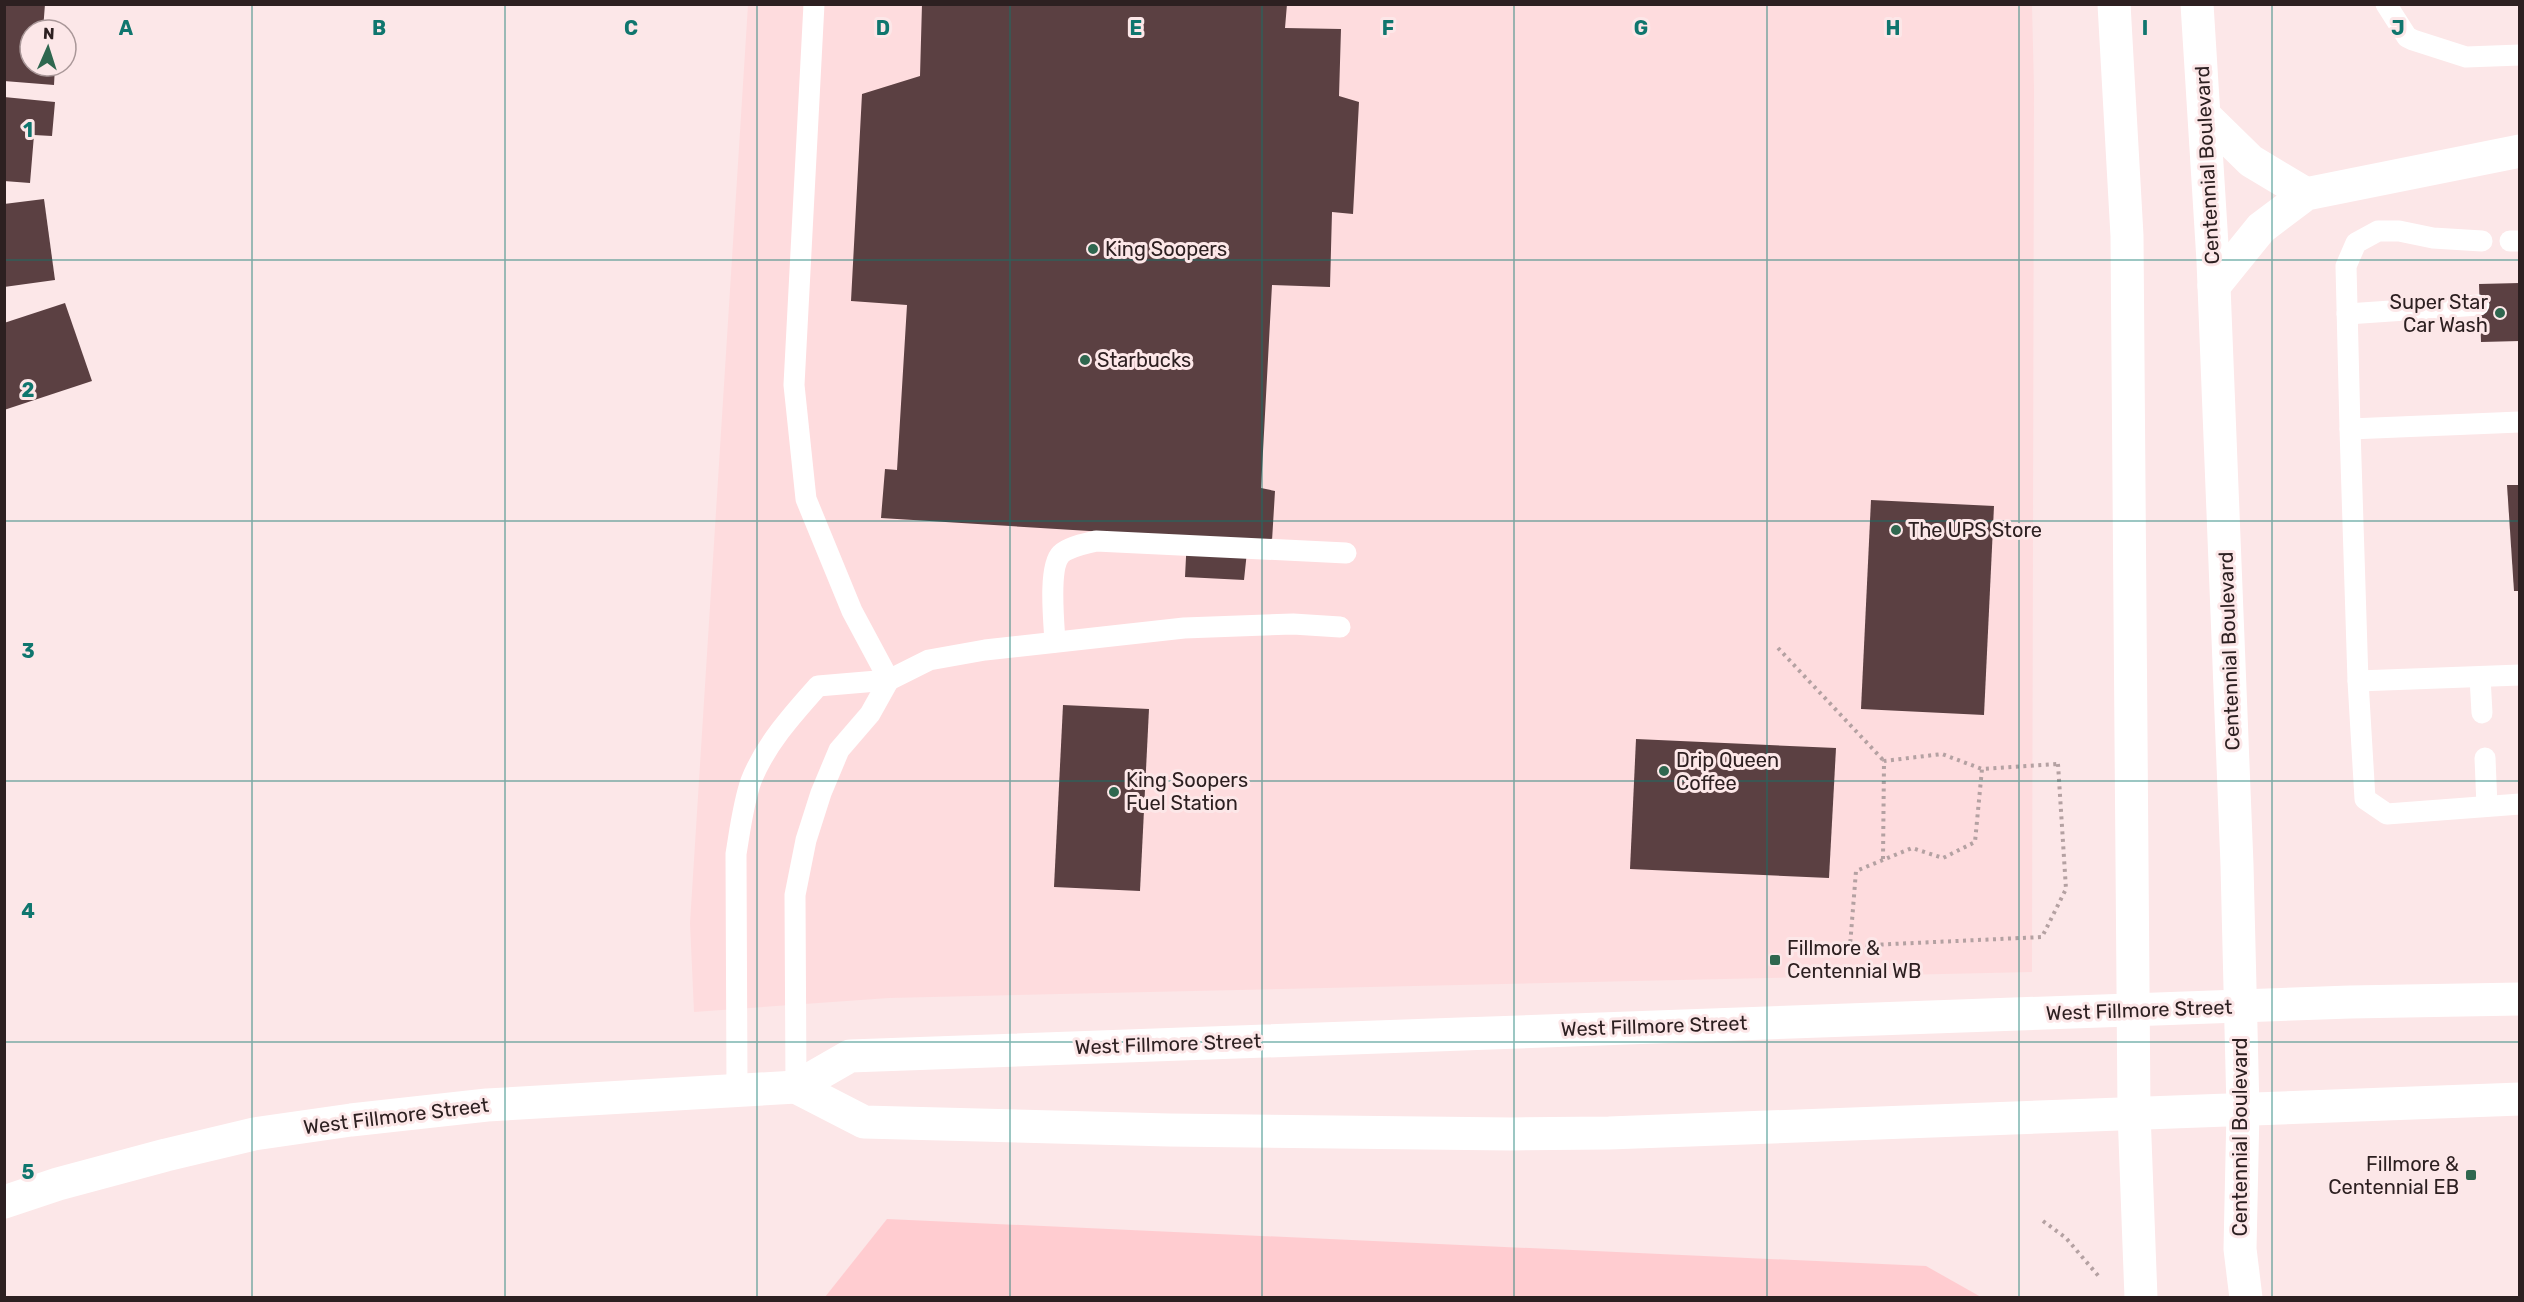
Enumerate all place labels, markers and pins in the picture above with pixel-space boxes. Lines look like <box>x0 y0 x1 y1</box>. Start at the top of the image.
place label: King Soopers <box>1105 237 1227 261</box>
marker: King Soopers <box>1086 242 1100 256</box>
place label: Super Star Car Wash <box>2389 290 2488 337</box>
marker: Super Star Car Wash <box>2493 306 2507 320</box>
place label: Starbucks <box>1097 348 1191 372</box>
marker: Starbucks <box>1078 353 1092 367</box>
place label: The UPS Store <box>1908 518 2042 542</box>
marker: The UPS Store <box>1889 523 1903 537</box>
place label: Drip Queen Coffee <box>1676 748 1779 795</box>
marker: Drip Queen Coffee <box>1657 764 1671 778</box>
place label: King Soopers Fuel Station <box>1126 768 1248 815</box>
marker: King Soopers Fuel Station <box>1107 785 1121 799</box>
place label: Fillmore & Centennial WB <box>1787 936 1921 983</box>
marker: Fillmore & Centennial WB <box>1768 953 1782 967</box>
place label: Fillmore & Centennial EB <box>2328 1152 2459 1199</box>
marker: Fillmore & Centennial EB <box>2464 1168 2478 1182</box>

